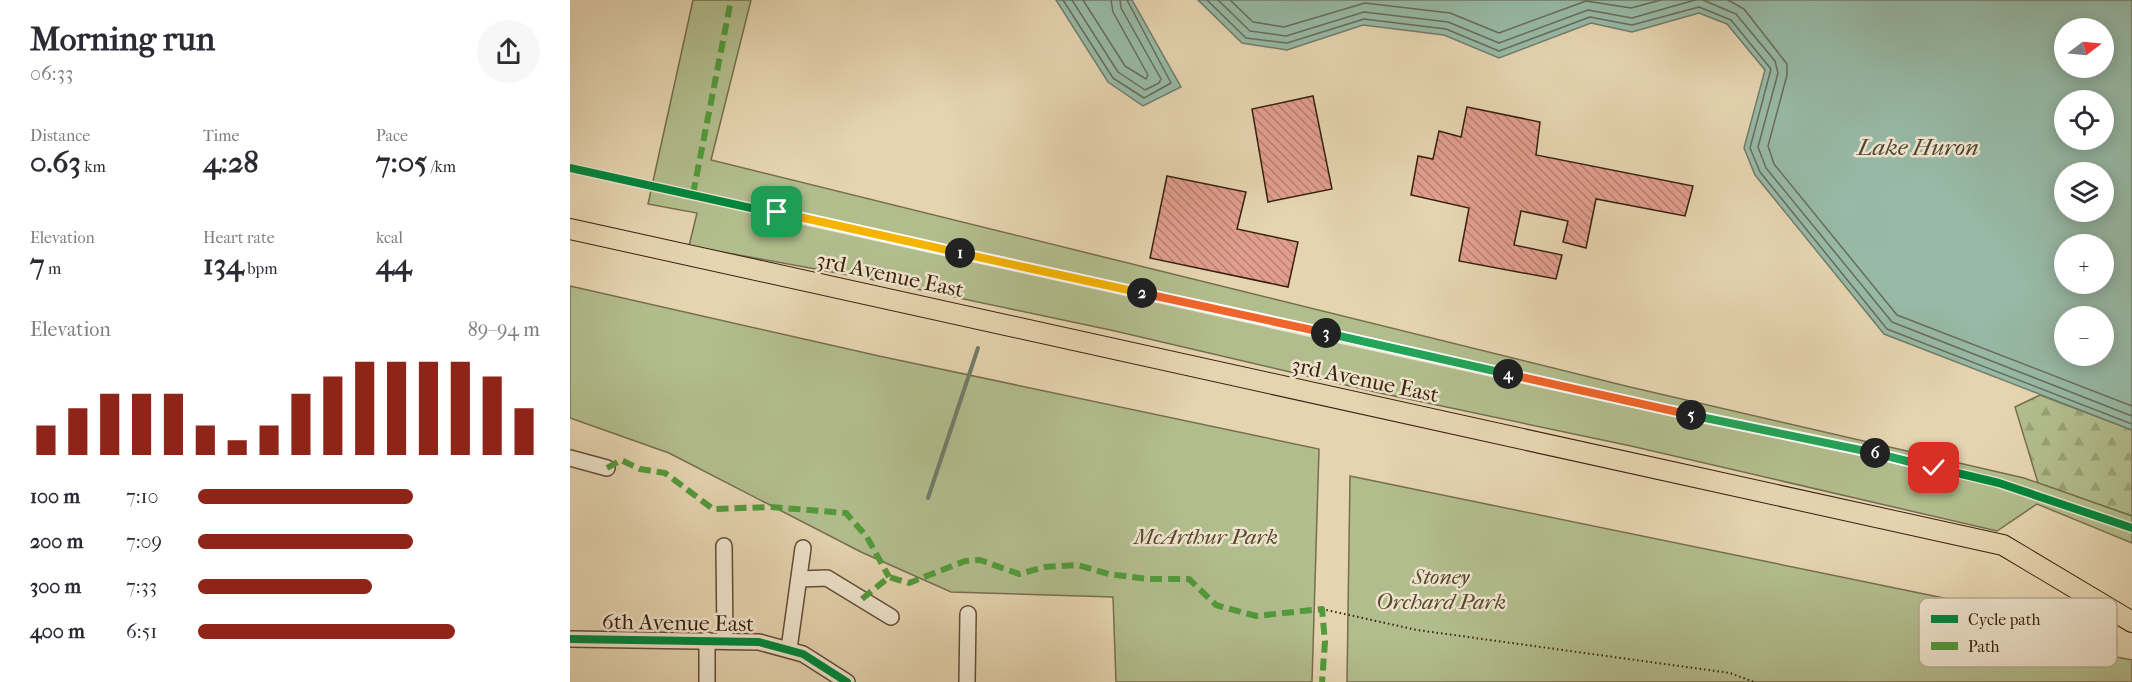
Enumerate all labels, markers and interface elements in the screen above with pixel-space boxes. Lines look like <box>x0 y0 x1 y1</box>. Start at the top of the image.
north arrow <box>2054 18 2114 78</box>
map controls <box>2054 18 2114 366</box>
text: Morning run <box>30 20 215 59</box>
button: share <box>477 20 540 83</box>
text: 06:33 <box>30 62 73 85</box>
button: locate <box>2054 90 2114 150</box>
text: Distance <box>30 126 90 145</box>
text: Time <box>203 126 239 145</box>
text: Pace <box>376 126 408 145</box>
water label: Lake Huron <box>1855 133 1979 161</box>
text: 0.63 <box>30 145 81 180</box>
text: 4:28 <box>203 145 258 180</box>
text: 7:05 <box>376 145 427 180</box>
text: km <box>81 157 106 176</box>
text: /km <box>427 157 456 176</box>
button: layers <box>2054 162 2114 222</box>
pin <box>751 186 802 237</box>
icon: arrive <box>760 195 793 228</box>
text: Elevation <box>30 228 95 247</box>
text: Heart rate <box>203 228 275 247</box>
text: kcal <box>376 228 403 247</box>
button: + <box>2054 234 2114 294</box>
pin: 1 <box>945 238 975 268</box>
text: 1 <box>957 243 963 262</box>
text: 7 <box>30 247 44 282</box>
text: 134 <box>203 247 244 282</box>
text: 44 <box>376 247 412 282</box>
street label: 3rd Avenue East <box>814 247 966 303</box>
text: m <box>44 259 61 278</box>
text: bpm <box>244 259 277 278</box>
pin: 2 <box>1127 278 1157 308</box>
text: 2 <box>1138 283 1146 302</box>
button: − <box>2054 306 2114 366</box>
text: Elevation <box>30 318 111 341</box>
text: 89–94 m <box>468 318 540 341</box>
pin: 3 <box>1311 318 1341 348</box>
text: 3 <box>1323 323 1329 342</box>
street label: 3rd Avenue East <box>1289 352 1441 408</box>
pin: 4 <box>1493 359 1523 389</box>
text: 4 <box>1503 364 1513 383</box>
pin: 5 <box>1676 400 1706 430</box>
text: 5 <box>1688 405 1694 424</box>
pin: 6 <box>1860 438 1890 468</box>
pin <box>1908 442 1959 493</box>
text: 6 <box>1871 443 1879 462</box>
icon: check <box>1917 451 1950 484</box>
text: 100 m <box>30 485 80 508</box>
text: 7:10 <box>126 485 159 508</box>
park label: McArthur Park <box>1132 524 1278 550</box>
text: 200 m <box>30 530 83 553</box>
text: 7:09 <box>126 530 162 553</box>
park label: Stoney Orchard Park <box>1376 564 1506 615</box>
text: 300 m <box>30 575 81 598</box>
text: 7:33 <box>126 575 157 598</box>
legend <box>1919 598 2117 667</box>
street label: 6th Avenue East <box>602 609 754 637</box>
text: Cycle path <box>1968 610 2040 629</box>
text: 400 m <box>30 620 85 643</box>
text: 6:51 <box>126 620 157 643</box>
text: Path <box>1968 637 2000 656</box>

